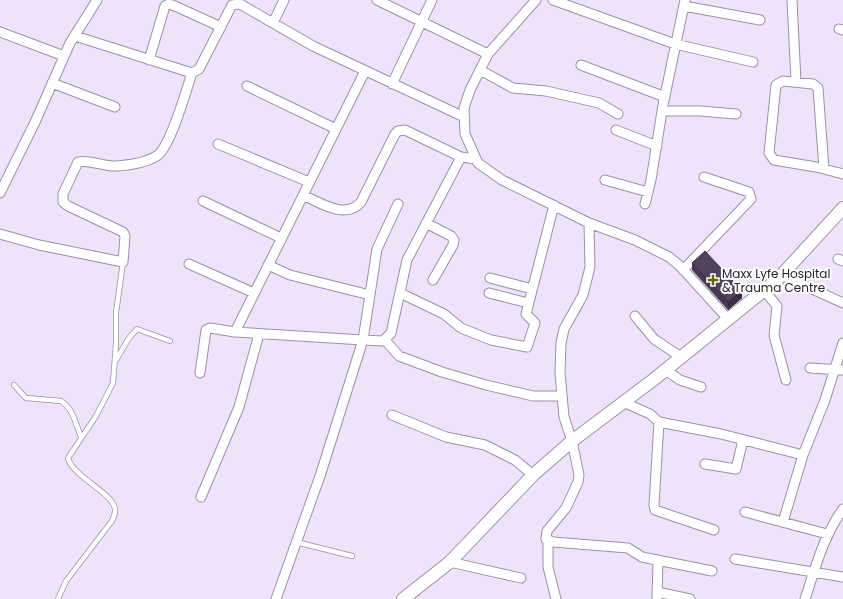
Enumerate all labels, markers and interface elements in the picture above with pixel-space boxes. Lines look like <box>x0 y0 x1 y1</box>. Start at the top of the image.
place label: Maxx Lyfe Hospital & Trauma Centre <box>722 265 830 296</box>
marker: Maxx Lyfe Hospital & Trauma Centre <box>707 274 719 286</box>

